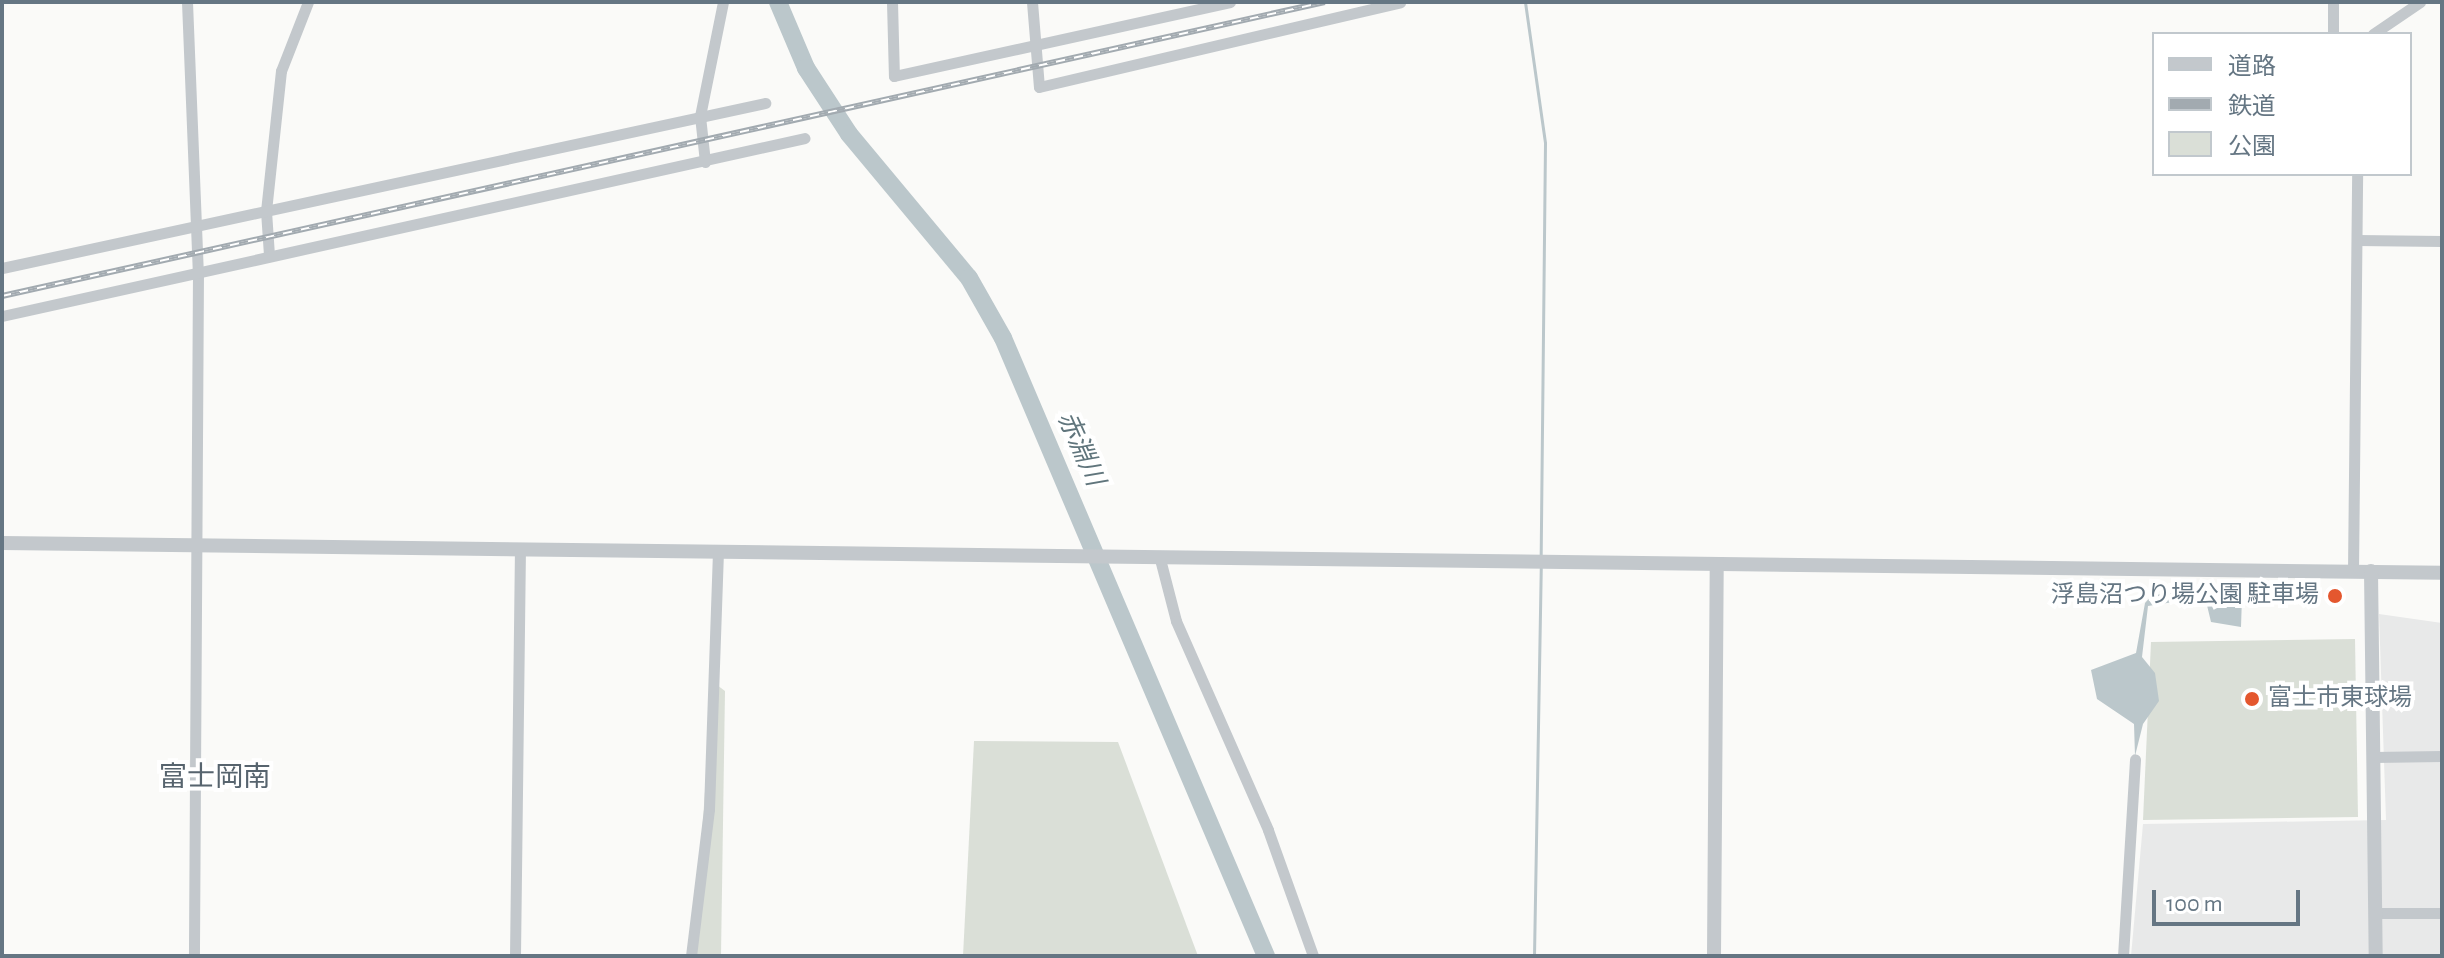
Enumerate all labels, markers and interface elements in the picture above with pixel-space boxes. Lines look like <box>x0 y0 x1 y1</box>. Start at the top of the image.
legend <box>2152 32 2412 176</box>
text: 道路 <box>2228 55 2276 79</box>
text: 鉄道 <box>2228 95 2276 119</box>
text: 公園 <box>2228 135 2276 159</box>
water label: 赤淵川 <box>1050 407 1110 491</box>
place label: 浮島沼つり場公園 駐車場 <box>2051 582 2319 610</box>
marker: 浮島沼つり場公園 駐車場 <box>2326 587 2344 605</box>
place label: 富士市東球場 <box>2268 685 2412 713</box>
marker: 富士市東球場 <box>2243 690 2261 708</box>
district label: 富士岡南 <box>159 761 271 795</box>
scale bar <box>2156 874 2304 924</box>
text: 100 m <box>2166 892 2223 916</box>

